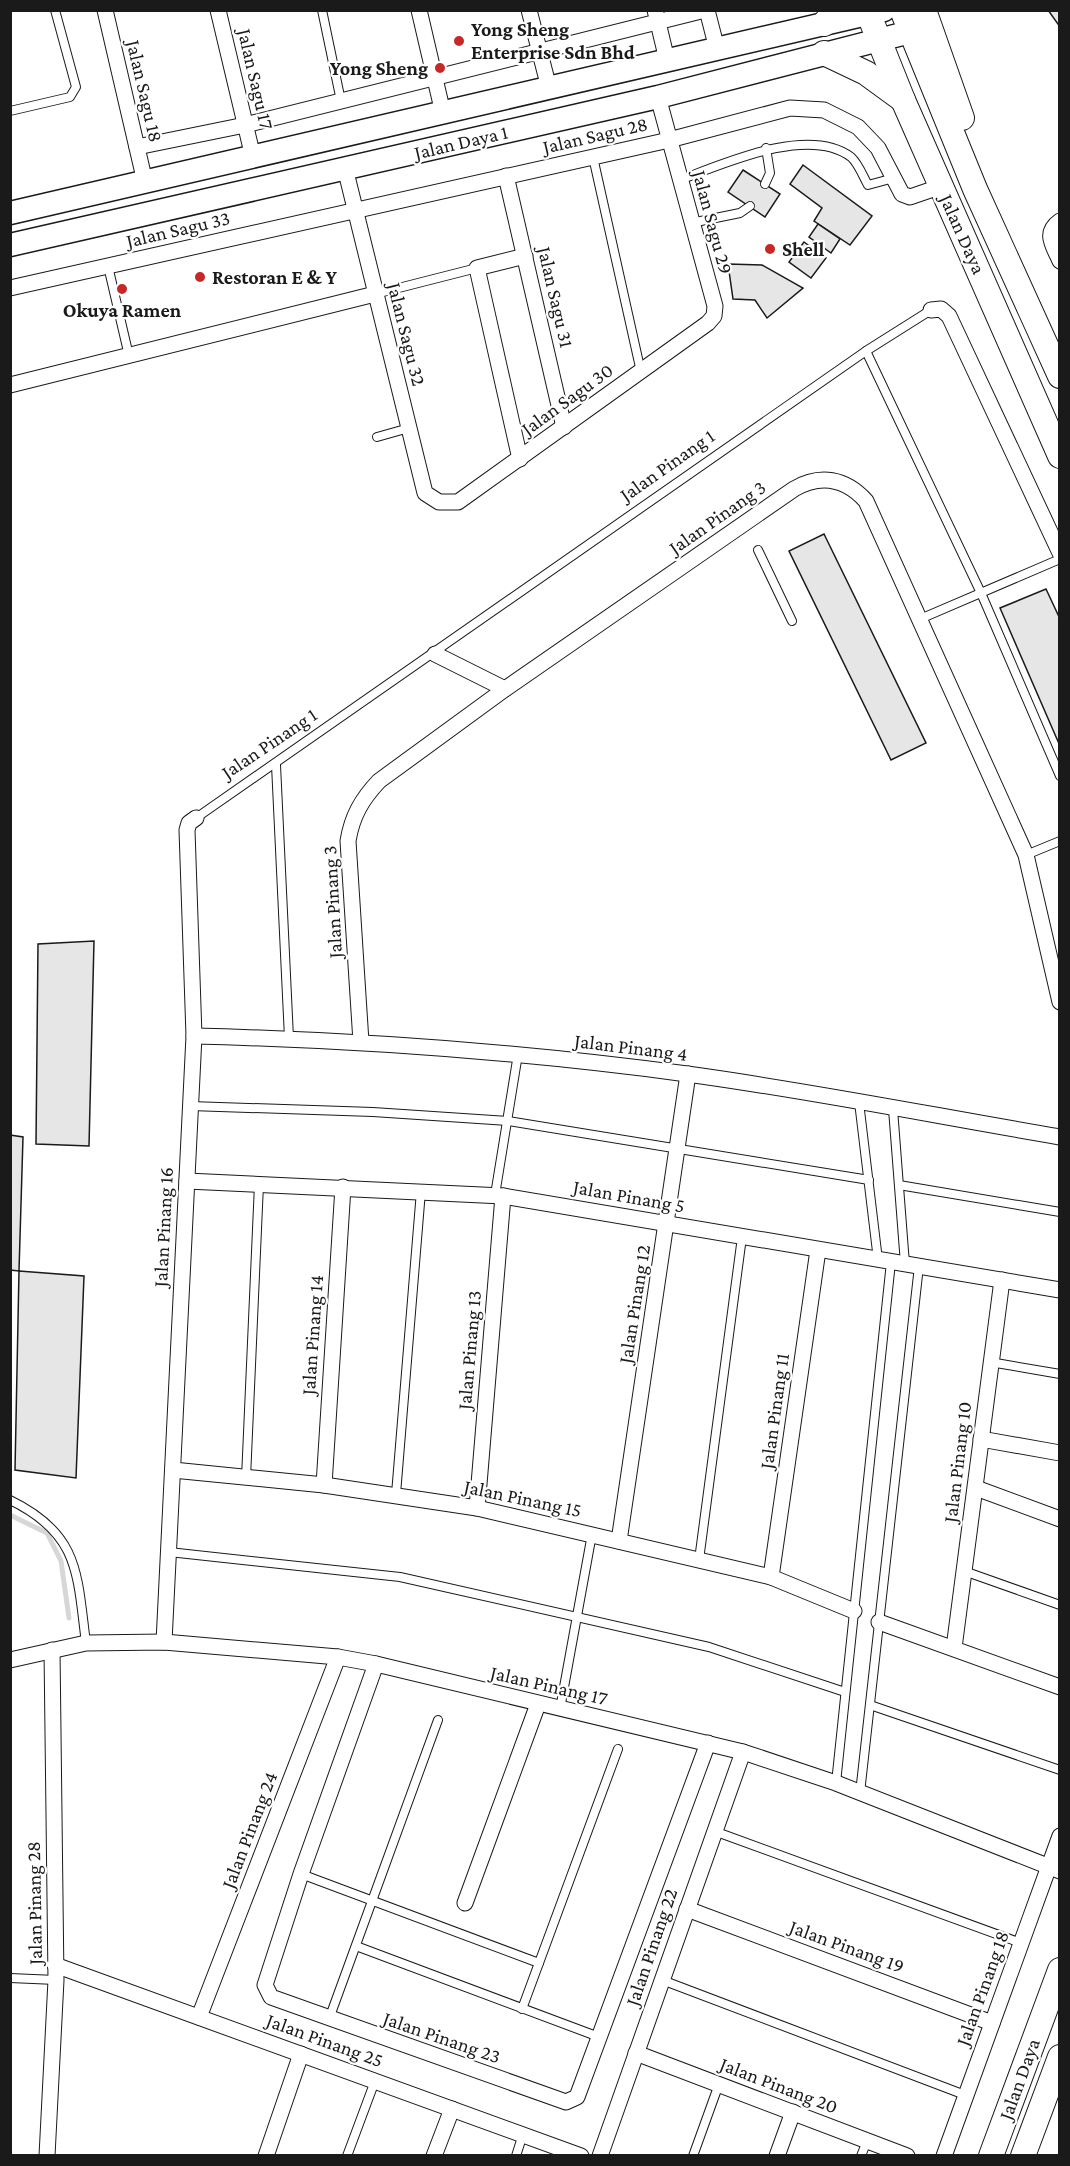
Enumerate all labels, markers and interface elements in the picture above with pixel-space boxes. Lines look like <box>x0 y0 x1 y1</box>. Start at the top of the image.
place label: Yong Sheng Enterprise Sdn Bhd <box>471 18 635 63</box>
street label: Jalan Sagu 17 <box>232 25 278 132</box>
marker: Yong Sheng Enterprise Sdn Bhd <box>452 34 466 48</box>
street label: Jalan Sagu 18 <box>121 36 167 144</box>
place label: Yong Sheng <box>330 57 428 79</box>
marker: Yong Sheng <box>433 61 447 75</box>
street label: Jalan Sagu 28 <box>538 112 650 159</box>
street label: Jalan Daya 1 <box>410 121 510 165</box>
street label: Jalan Sagu 29 <box>687 166 737 277</box>
street label: Jalan Daya <box>934 189 990 278</box>
street label: Jalan Sagu 33 <box>122 206 232 253</box>
place label: Shell <box>782 238 825 260</box>
street label: Jalan Sagu 31 <box>532 242 578 350</box>
marker: Shell <box>763 242 777 256</box>
place label: Restoran E & Y <box>212 266 338 288</box>
marker: Restoran E & Y <box>193 270 207 284</box>
street label: Jalan Sagu 32 <box>382 278 430 388</box>
marker: Okuya Ramen <box>115 282 129 296</box>
place label: Okuya Ramen <box>63 299 182 321</box>
street label: Jalan Sagu 30 <box>515 358 618 442</box>
street label: Jalan Pinang 1 <box>614 424 719 508</box>
street label: Jalan Pinang 3 <box>663 476 770 560</box>
street label: Jalan Pinang 1 <box>215 703 321 785</box>
street label: Jalan Pinang 3 <box>318 845 347 961</box>
street label: Jalan Pinang 4 <box>571 1029 689 1066</box>
street label: Jalan Pinang 16 <box>149 1166 178 1290</box>
street label: Jalan Pinang 5 <box>569 1175 687 1218</box>
street label: Jalan Pinang 12 <box>613 1243 655 1367</box>
street label: Jalan Pinang 14 <box>297 1274 328 1398</box>
street label: Jalan Pinang 13 <box>453 1289 486 1413</box>
street label: Jalan Pinang 11 <box>755 1352 794 1473</box>
street label: Jalan Pinang 10 <box>938 1400 976 1526</box>
street label: Jalan Pinang 15 <box>460 1474 584 1522</box>
street label: Jalan Pinang 17 <box>486 1660 610 1710</box>
street label: Jalan Pinang 24 <box>216 1768 282 1894</box>
street label: Jalan Pinang 28 <box>22 1841 47 1967</box>
street label: Jalan Pinang 22 <box>620 1885 682 2011</box>
street label: Jalan Pinang 19 <box>784 1914 907 1978</box>
street label: Jalan Pinang 18 <box>950 1927 1014 2051</box>
street label: Jalan Pinang 23 <box>378 2006 504 2068</box>
street label: Jalan Pinang 25 <box>261 2008 386 2072</box>
street label: Jalan Daya <box>993 2035 1045 2125</box>
street label: Jalan Pinang 20 <box>715 2052 841 2119</box>

